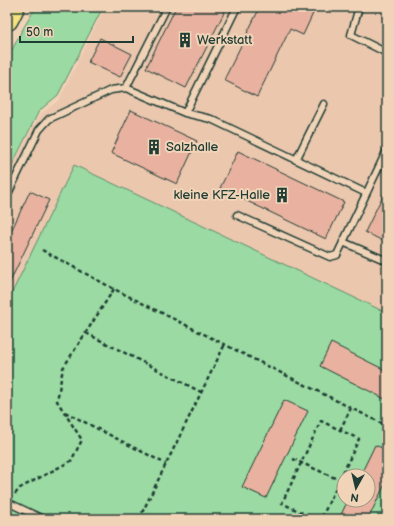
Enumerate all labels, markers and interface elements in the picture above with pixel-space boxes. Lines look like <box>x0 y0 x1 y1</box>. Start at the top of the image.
scale bar <box>20 18 133 44</box>
text: 50 m <box>26 25 53 40</box>
building icon: Werkstatt <box>176 31 194 49</box>
place label: Werkstatt <box>197 32 252 48</box>
building icon: Salzhalle <box>145 138 163 156</box>
place label: Salzhalle <box>166 139 219 155</box>
building icon: kleine KFZ-Halle <box>273 186 291 204</box>
place label: kleine KFZ-Halle <box>173 187 270 203</box>
north arrow <box>336 468 376 508</box>
text: N <box>350 490 360 504</box>

